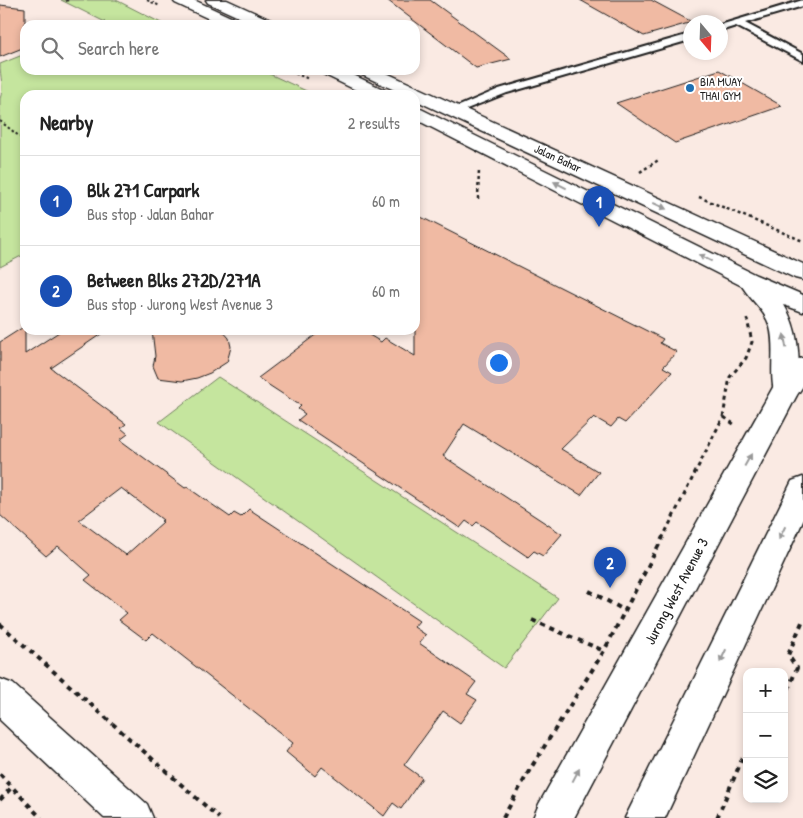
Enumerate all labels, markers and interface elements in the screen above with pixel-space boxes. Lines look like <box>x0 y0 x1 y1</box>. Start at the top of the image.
north arrow <box>683 15 728 60</box>
search box <box>20 20 420 75</box>
icon: search <box>38 34 66 62</box>
text: Search here <box>78 35 159 61</box>
place label: BIA MUAY THAI GYM <box>700 73 743 104</box>
marker: BIA MUAY THAI GYM <box>684 82 696 94</box>
text: Nearby <box>40 108 93 137</box>
text: 2 results <box>348 112 400 134</box>
street label: Jalan Bahar <box>532 140 585 177</box>
text: Blk 271 Carpark <box>87 177 199 203</box>
one-way arrow <box>553 181 567 189</box>
pin: 1 <box>583 186 615 227</box>
text: 1 <box>53 190 59 212</box>
text: 60 m <box>372 190 400 212</box>
one-way arrow <box>653 202 667 210</box>
text: Bus stop · Jalan Bahar <box>87 203 214 225</box>
one-way arrow <box>698 254 712 262</box>
text: Between Blks 272D/271A <box>87 267 261 293</box>
text: 2 <box>52 280 60 302</box>
text: 60 m <box>372 280 400 302</box>
text: Bus stop · Jurong West Avenue 3 <box>87 293 273 315</box>
one-way arrow <box>780 332 788 348</box>
your location <box>486 350 512 376</box>
one-way arrow <box>744 452 752 467</box>
one-way arrow <box>778 526 786 540</box>
street label: Jurong West Avenue 3 <box>639 534 713 648</box>
pin: 2 <box>594 547 626 588</box>
one-way arrow <box>719 649 727 663</box>
map controls <box>743 668 788 803</box>
button: + <box>743 668 788 713</box>
button: − <box>743 713 788 758</box>
button: layers <box>743 758 788 803</box>
one-way arrow <box>572 768 581 782</box>

